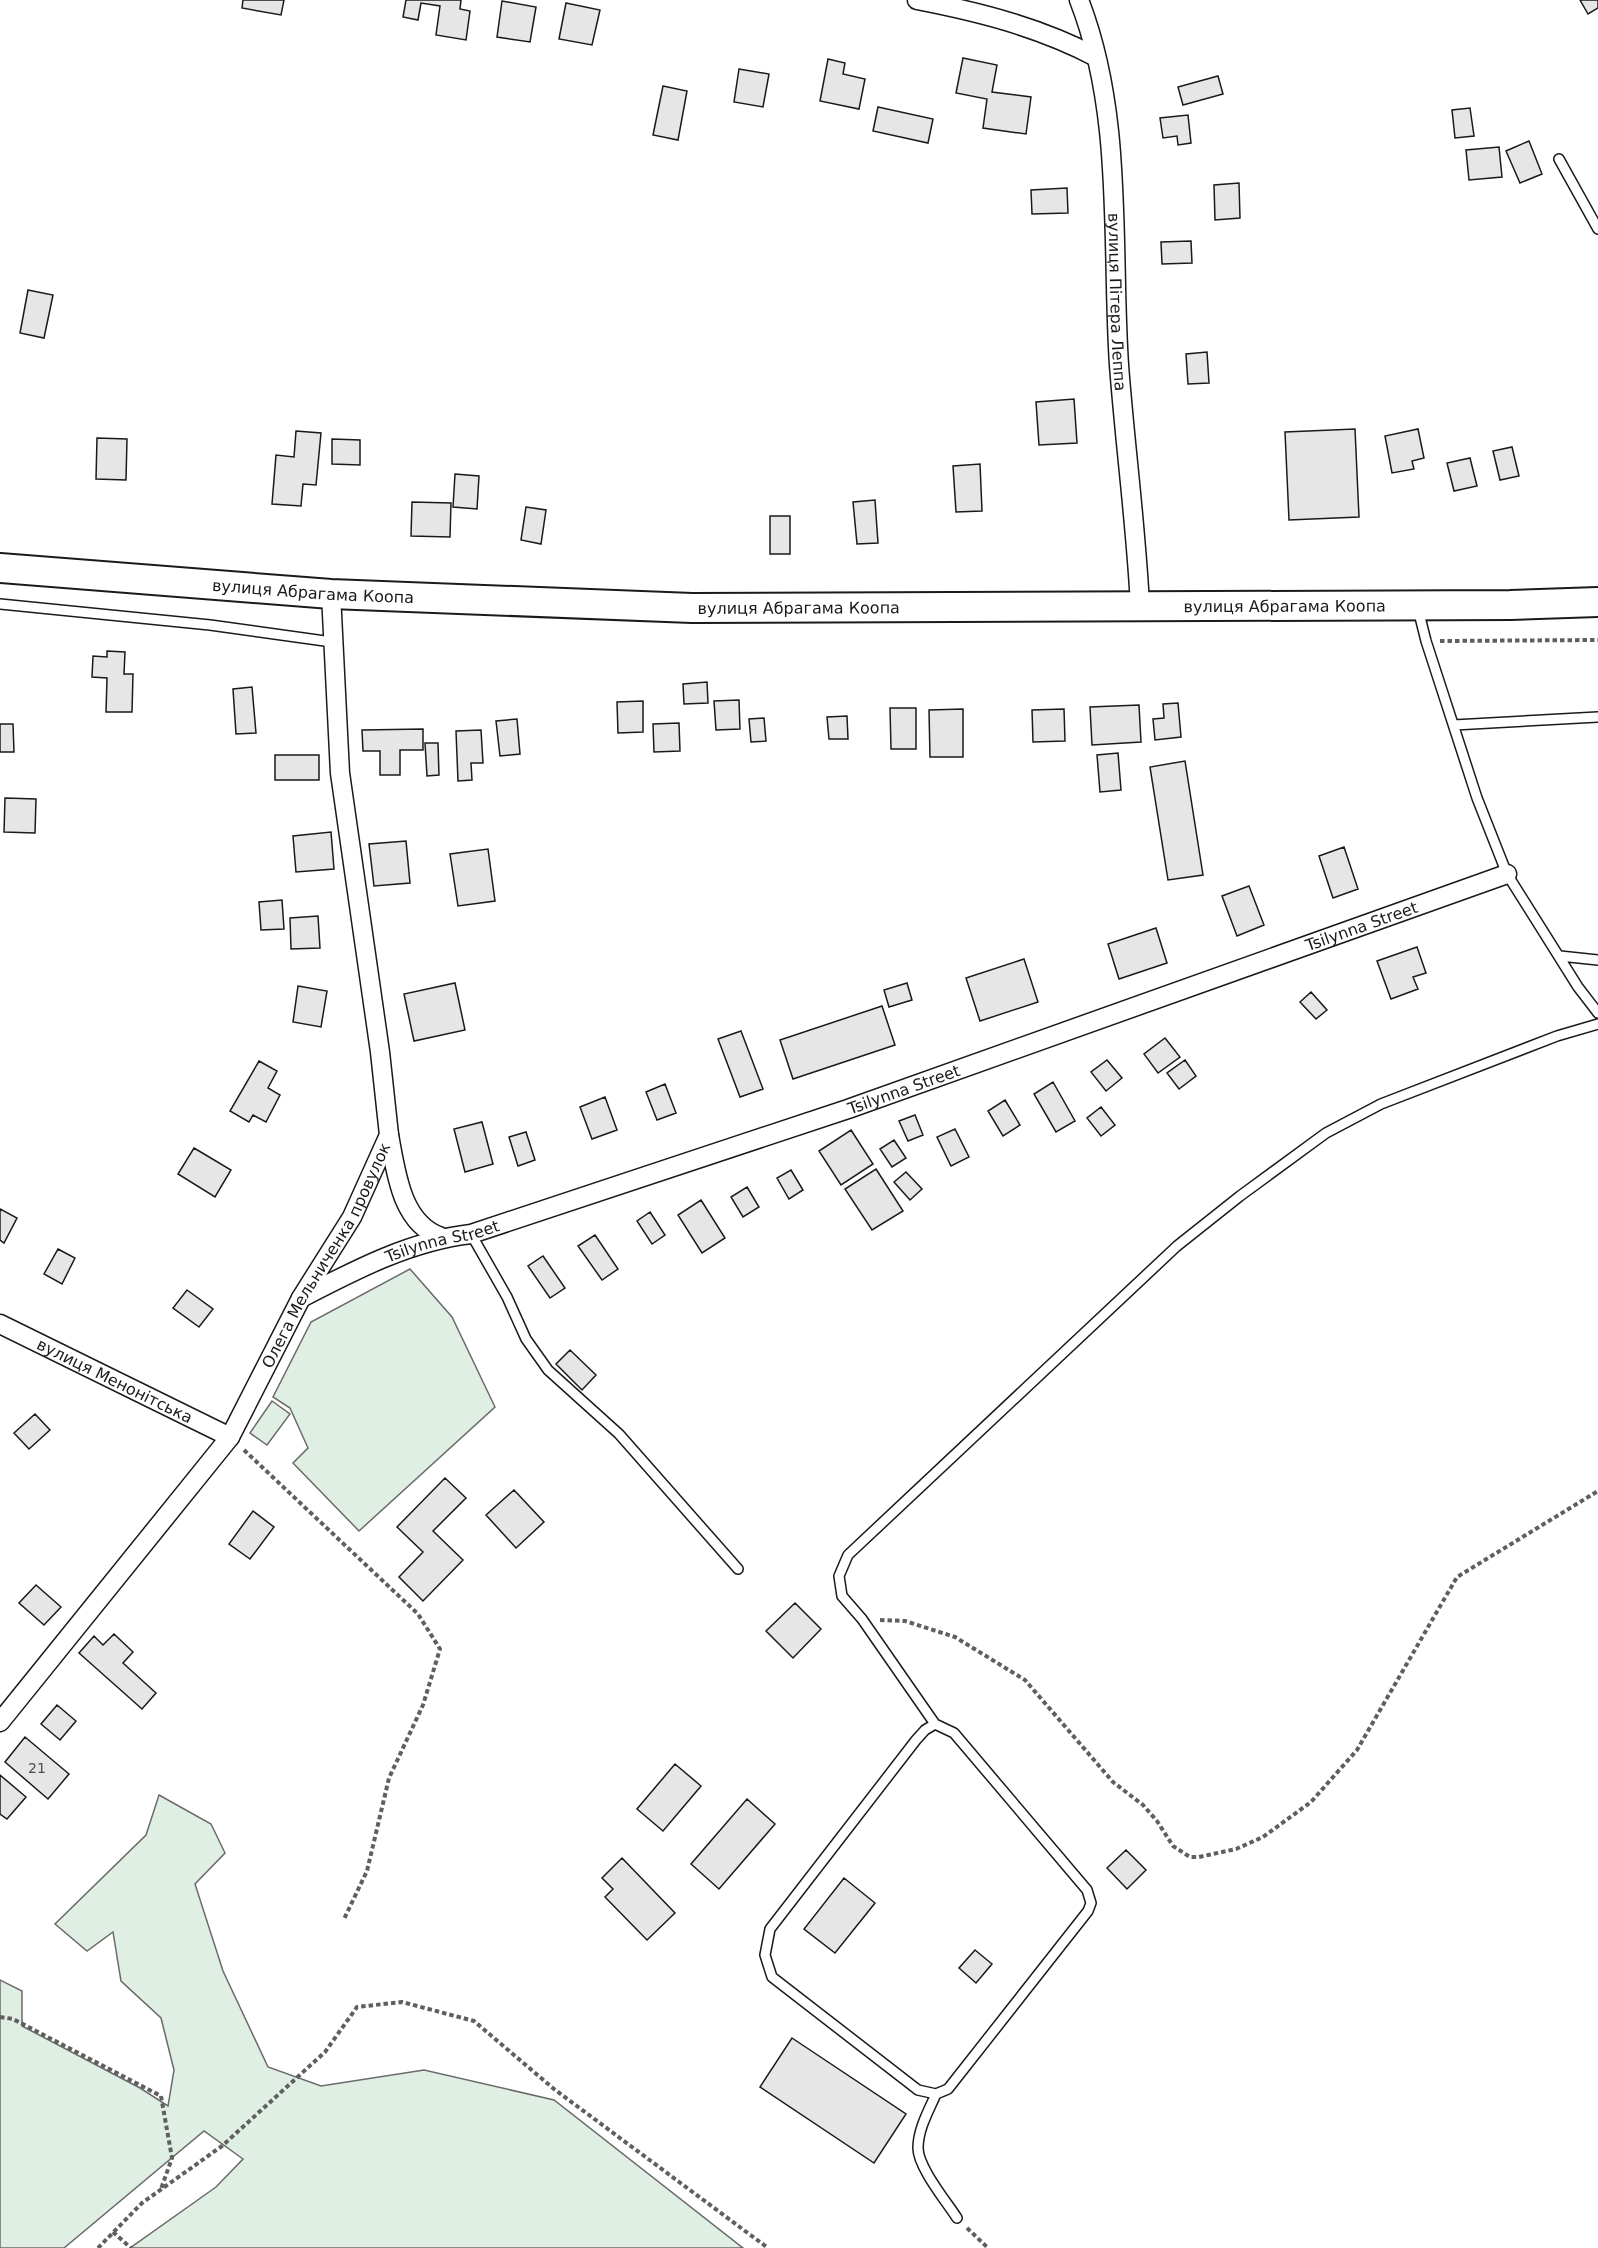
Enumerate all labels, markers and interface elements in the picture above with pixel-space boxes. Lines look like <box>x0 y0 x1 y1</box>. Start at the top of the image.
street label: вулиця Пітера Леппа <box>1104 213 1130 392</box>
street label: вулиця Абрагама Коопа <box>211 576 414 607</box>
street label: вулиця Абрагама Коопа <box>1183 596 1386 616</box>
street label: вулиця Абрагама Коопа <box>697 598 900 618</box>
street label: Tsilynna Street <box>1302 898 1420 955</box>
street label: Tsilynna Street <box>844 1061 962 1119</box>
street label: Олега Мельниченка провулок <box>258 1139 394 1371</box>
street label: Tsilynna Street <box>382 1216 502 1267</box>
street label: вулиця Менонітська <box>34 1335 196 1427</box>
house number: 21 <box>28 1760 46 1776</box>

